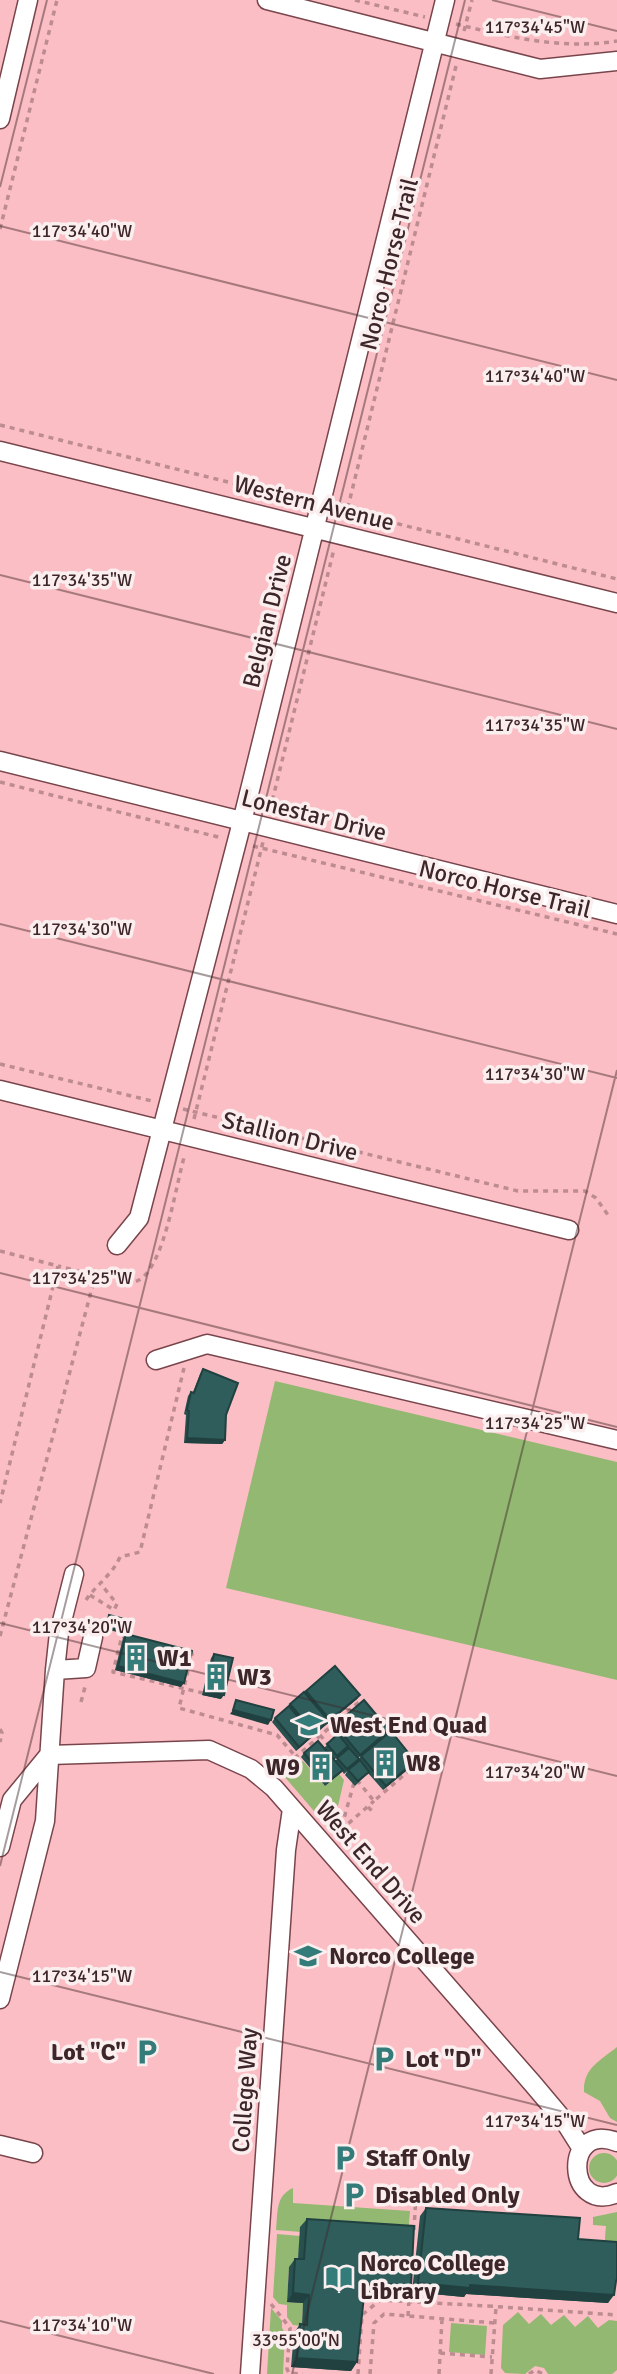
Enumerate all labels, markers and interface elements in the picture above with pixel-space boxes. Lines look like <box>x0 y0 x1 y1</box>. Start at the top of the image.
text: 117°34'45"W <box>485 16 585 38</box>
street label: Norco Horse Trail <box>353 175 425 353</box>
text: 117°34'40"W <box>32 220 132 242</box>
text: 117°34'40"W <box>485 365 585 387</box>
street label: Western Avenue <box>231 469 397 537</box>
street label: Belgian Drive <box>236 551 298 691</box>
text: 117°34'35"W <box>32 569 132 591</box>
text: 117°34'35"W <box>485 714 585 736</box>
street label: Lonestar Drive <box>238 782 390 848</box>
street label: Norco Horse Trail <box>416 853 594 925</box>
text: 117°34'30"W <box>32 918 132 940</box>
text: 117°34'30"W <box>485 1063 585 1085</box>
street label: Stallion Drive <box>219 1105 361 1167</box>
text: 117°34'25"W <box>32 1267 132 1289</box>
text: 117°34'25"W <box>485 1412 585 1434</box>
text: 117°34'20"W <box>32 1616 132 1638</box>
building icon: W1 <box>121 1643 151 1673</box>
place label: W1 <box>157 1643 192 1673</box>
building icon: W3 <box>201 1662 231 1692</box>
place label: W3 <box>237 1662 272 1692</box>
school or university icon: West End Quad <box>294 1710 324 1740</box>
place label: West End Quad <box>330 1710 487 1740</box>
building icon: W8 <box>370 1748 400 1778</box>
place label: W8 <box>406 1748 441 1778</box>
place label: W9 <box>265 1752 300 1782</box>
building icon: W9 <box>306 1752 336 1782</box>
text: 117°34'20"W <box>485 1761 585 1783</box>
street label: West End Drive <box>309 1794 433 1930</box>
school or university icon: Norco College <box>293 1941 323 1971</box>
place label: Norco College <box>329 1941 475 1971</box>
text: 117°34'15"W <box>32 1965 132 1987</box>
street label: College Way <box>226 2027 264 2153</box>
place label: Lot "C" <box>51 2037 126 2067</box>
parking icon: Lot "C" <box>132 2037 162 2067</box>
parking icon: Lot "D" <box>369 2044 399 2074</box>
place label: Lot "D" <box>405 2044 482 2074</box>
text: 117°34'15"W <box>485 2110 585 2132</box>
parking icon: Staff Only <box>330 2143 360 2173</box>
place label: Staff Only <box>366 2143 470 2173</box>
parking icon: Disabled Only <box>339 2180 369 2210</box>
place label: Disabled Only <box>375 2180 520 2210</box>
place label: Norco College Library <box>360 2248 506 2306</box>
library icon: Norco College Library <box>324 2262 354 2292</box>
text: 117°34'10"W <box>32 2314 132 2336</box>
text: 33°55'00"N <box>252 2329 340 2351</box>

